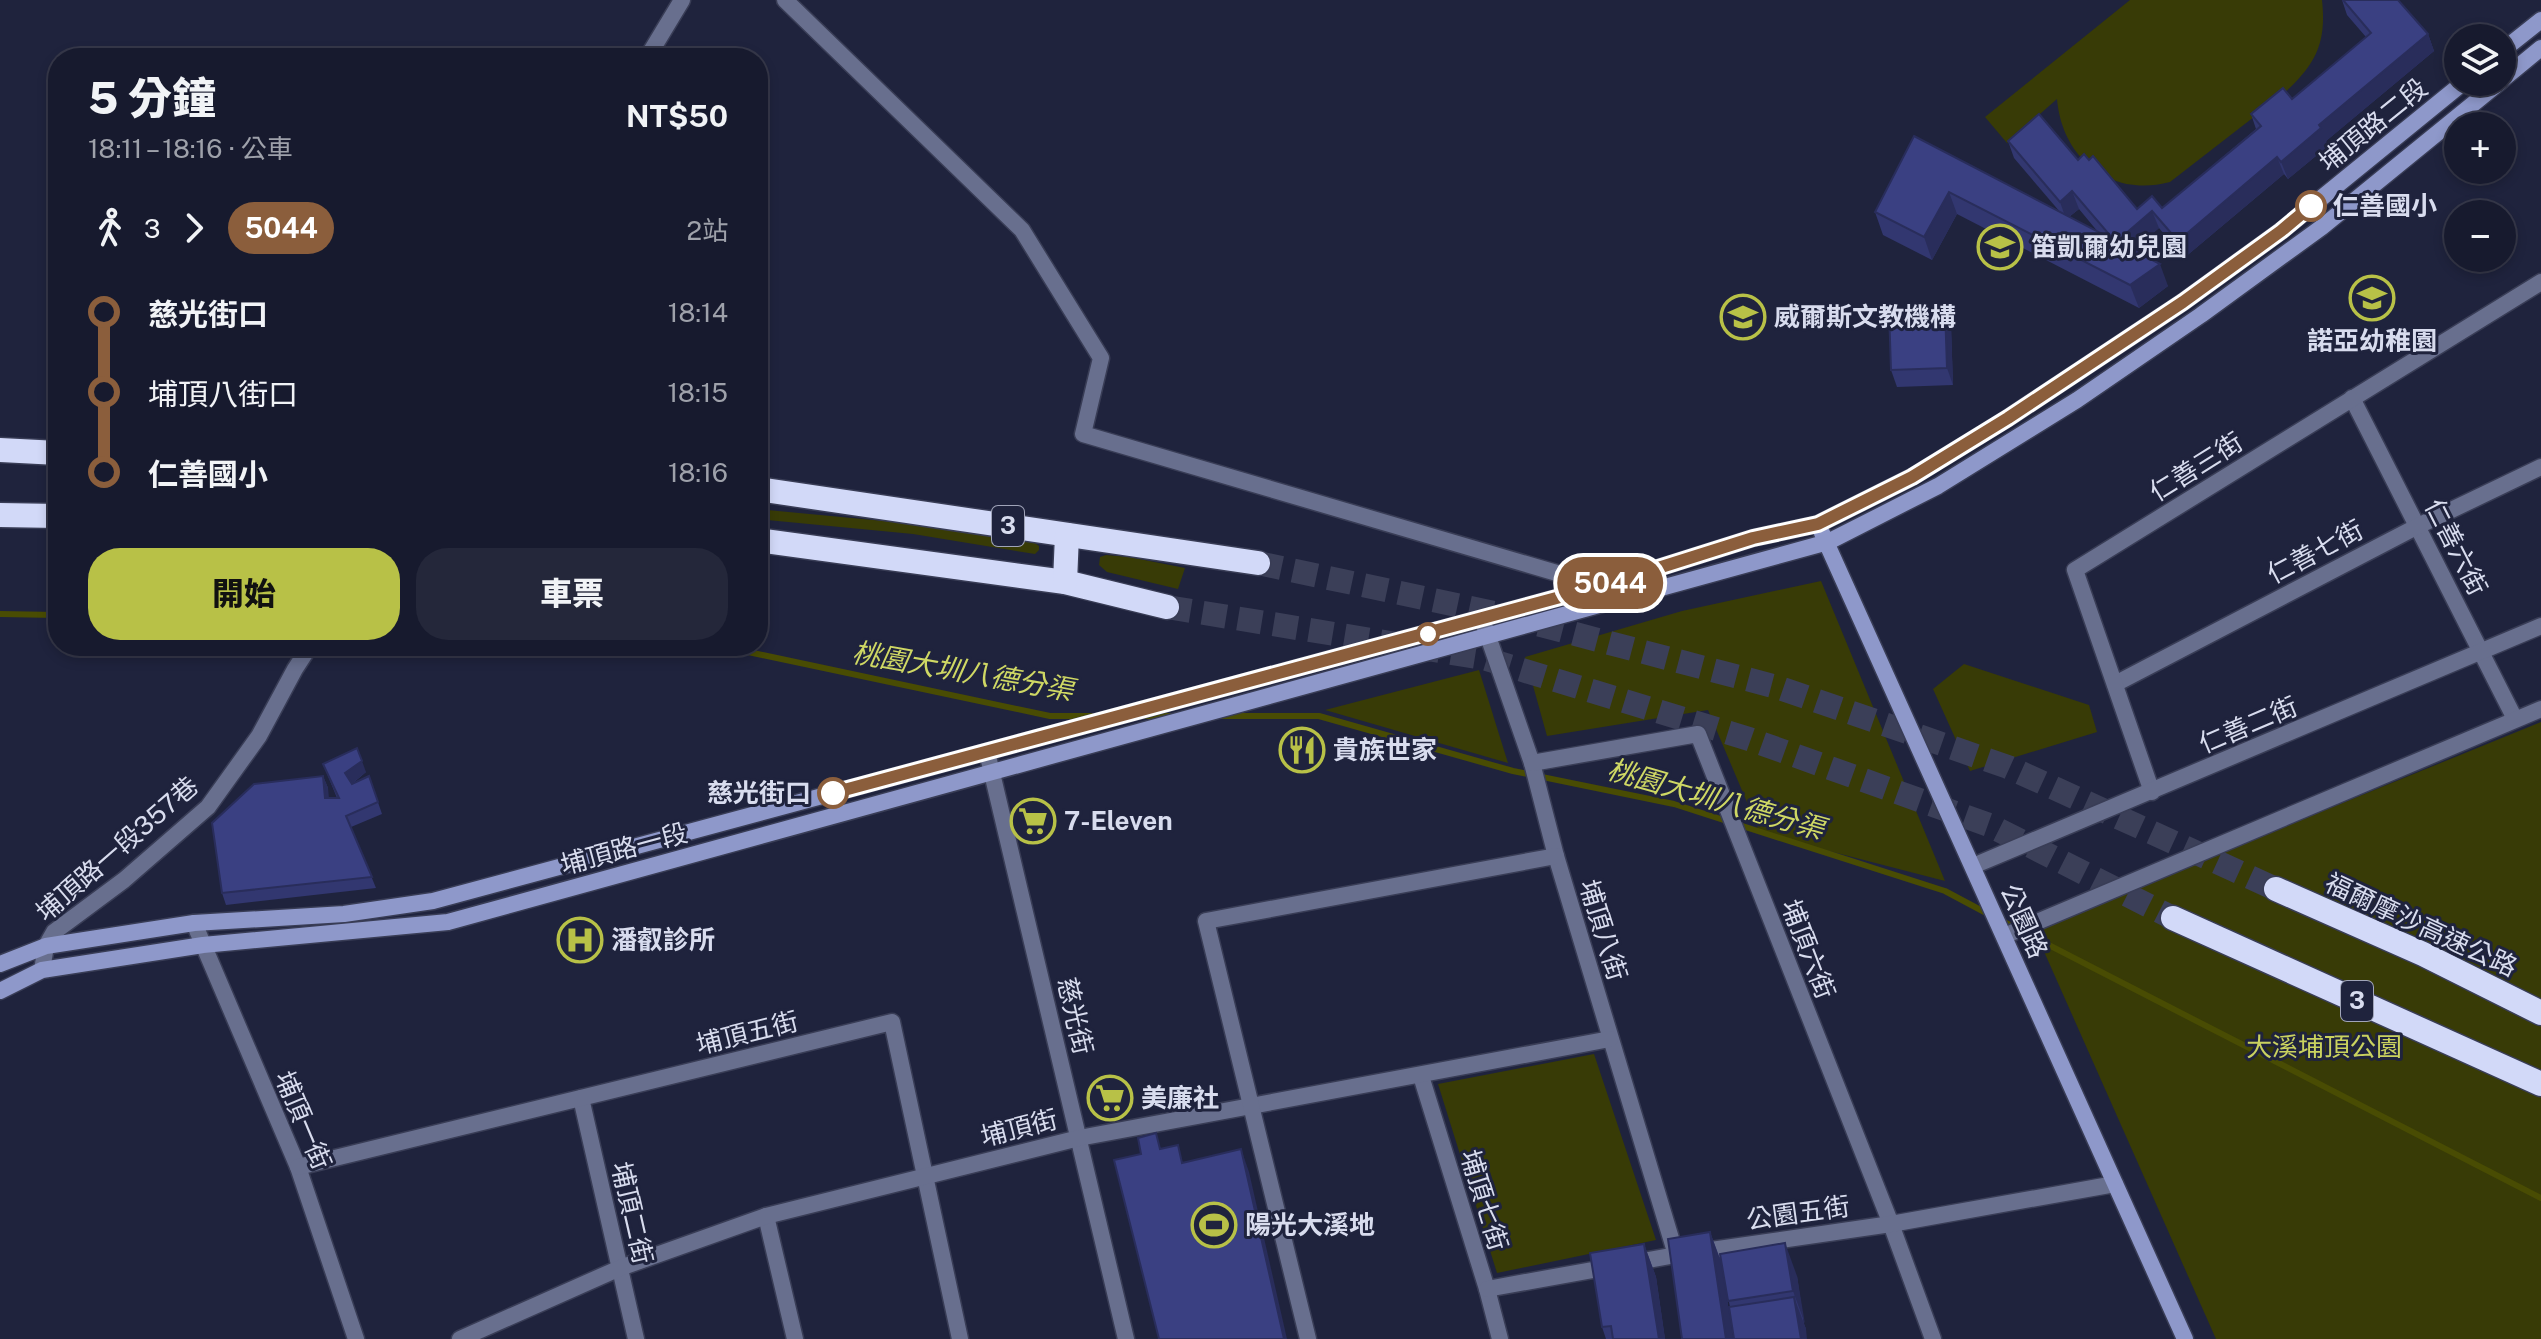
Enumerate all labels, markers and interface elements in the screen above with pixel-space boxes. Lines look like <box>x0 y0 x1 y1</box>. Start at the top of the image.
map controls <box>2444 24 2516 272</box>
button: layers <box>2444 24 2516 96</box>
text: 5 分鐘 <box>88 72 216 124</box>
street label: 埔頂路二段 <box>2312 72 2433 178</box>
text: NT$50 <box>626 98 728 134</box>
button: + <box>2444 112 2516 184</box>
text: 18:11 – 18:16 · 公車 <box>88 133 293 164</box>
place label: 仁善國小 <box>2333 190 2437 221</box>
marker: 仁善國小 <box>2296 191 2326 221</box>
button: − <box>2444 200 2516 272</box>
icon: walk <box>88 206 132 250</box>
icon: forward <box>172 206 216 250</box>
text: 5044 <box>244 211 318 244</box>
text: 3 <box>144 213 160 244</box>
text: 2站 <box>687 215 728 246</box>
school or university icon: 笛凱爾幼兒園 <box>1976 223 2024 271</box>
place label: 笛凱爾幼兒園 <box>2031 231 2187 262</box>
school or university icon: 諾亞幼稚園 <box>2348 274 2396 322</box>
school or university icon: 威爾斯文教機構 <box>1719 293 1767 341</box>
text: 慈光街口 <box>148 296 268 332</box>
text: 18:14 <box>668 297 728 328</box>
place label: 威爾斯文教機構 <box>1774 301 1956 332</box>
place label: 諾亞幼稚園 <box>2307 325 2437 356</box>
text: 埔頂八街口 <box>148 376 298 412</box>
text: 18:15 <box>667 377 728 408</box>
street label: 仁善三街 <box>2143 426 2248 507</box>
text: 仁善國小 <box>148 456 268 492</box>
text: 18:16 <box>668 457 728 488</box>
street label: 仁善六街 <box>2419 493 2494 600</box>
road number: 3 <box>992 506 1024 546</box>
street label: 仁善七街 <box>2262 513 2368 590</box>
button: 開始 <box>88 548 400 640</box>
button: 車票 <box>416 548 728 640</box>
line badge: 5044 <box>1554 557 1666 609</box>
text: 5044 <box>1573 566 1647 599</box>
unlabelled marker <box>1417 623 1439 645</box>
water label: 桃園大圳八德分渠 <box>850 635 1080 707</box>
street label: 仁善二街 <box>2194 690 2302 759</box>
restaurant icon: 貴族世家 <box>1278 726 1326 774</box>
place label: 貴族世家 <box>1333 734 1437 765</box>
water label: 桃園大圳八德分渠 <box>1604 752 1832 846</box>
street label: 埔頂路一段357巷 <box>29 770 204 927</box>
place label: 慈光街口 <box>707 777 811 808</box>
marker: 慈光街口 <box>818 778 848 808</box>
supermarket icon: 7-Eleven <box>1009 797 1057 845</box>
place label: 7-Eleven <box>1064 805 1173 836</box>
street label: 埔頂路一段 <box>557 817 691 880</box>
street label: 福爾摩沙高速公路 <box>2320 867 2522 983</box>
street label: 埔頂八街 <box>1573 876 1634 984</box>
street label: 公園路 <box>1994 879 2054 963</box>
street label: 埔頂六街 <box>1775 895 1842 1003</box>
hospital icon: 潘叡診所 <box>556 916 604 964</box>
place label: 潘叡診所 <box>611 924 715 955</box>
street label: 慈光街 <box>1052 974 1099 1057</box>
road number: 3 <box>2341 981 2373 1021</box>
street label: 埔頂五街 <box>693 1005 801 1060</box>
park label: 大溪埔頂公園 <box>2246 1031 2402 1062</box>
street label: 埔頂一街 <box>269 1066 338 1174</box>
supermarket icon: 美廉社 <box>1086 1074 1134 1122</box>
place label: 美廉社 <box>1141 1082 1219 1113</box>
street label: 埔頂街 <box>977 1103 1060 1152</box>
street label: 埔頂七街 <box>1454 1146 1515 1254</box>
street label: 埔頂二街 <box>606 1159 659 1267</box>
street label: 公園五街 <box>1744 1190 1852 1235</box>
sports icon: 陽光大溪地 <box>1190 1201 1238 1249</box>
place label: 陽光大溪地 <box>1245 1209 1375 1240</box>

